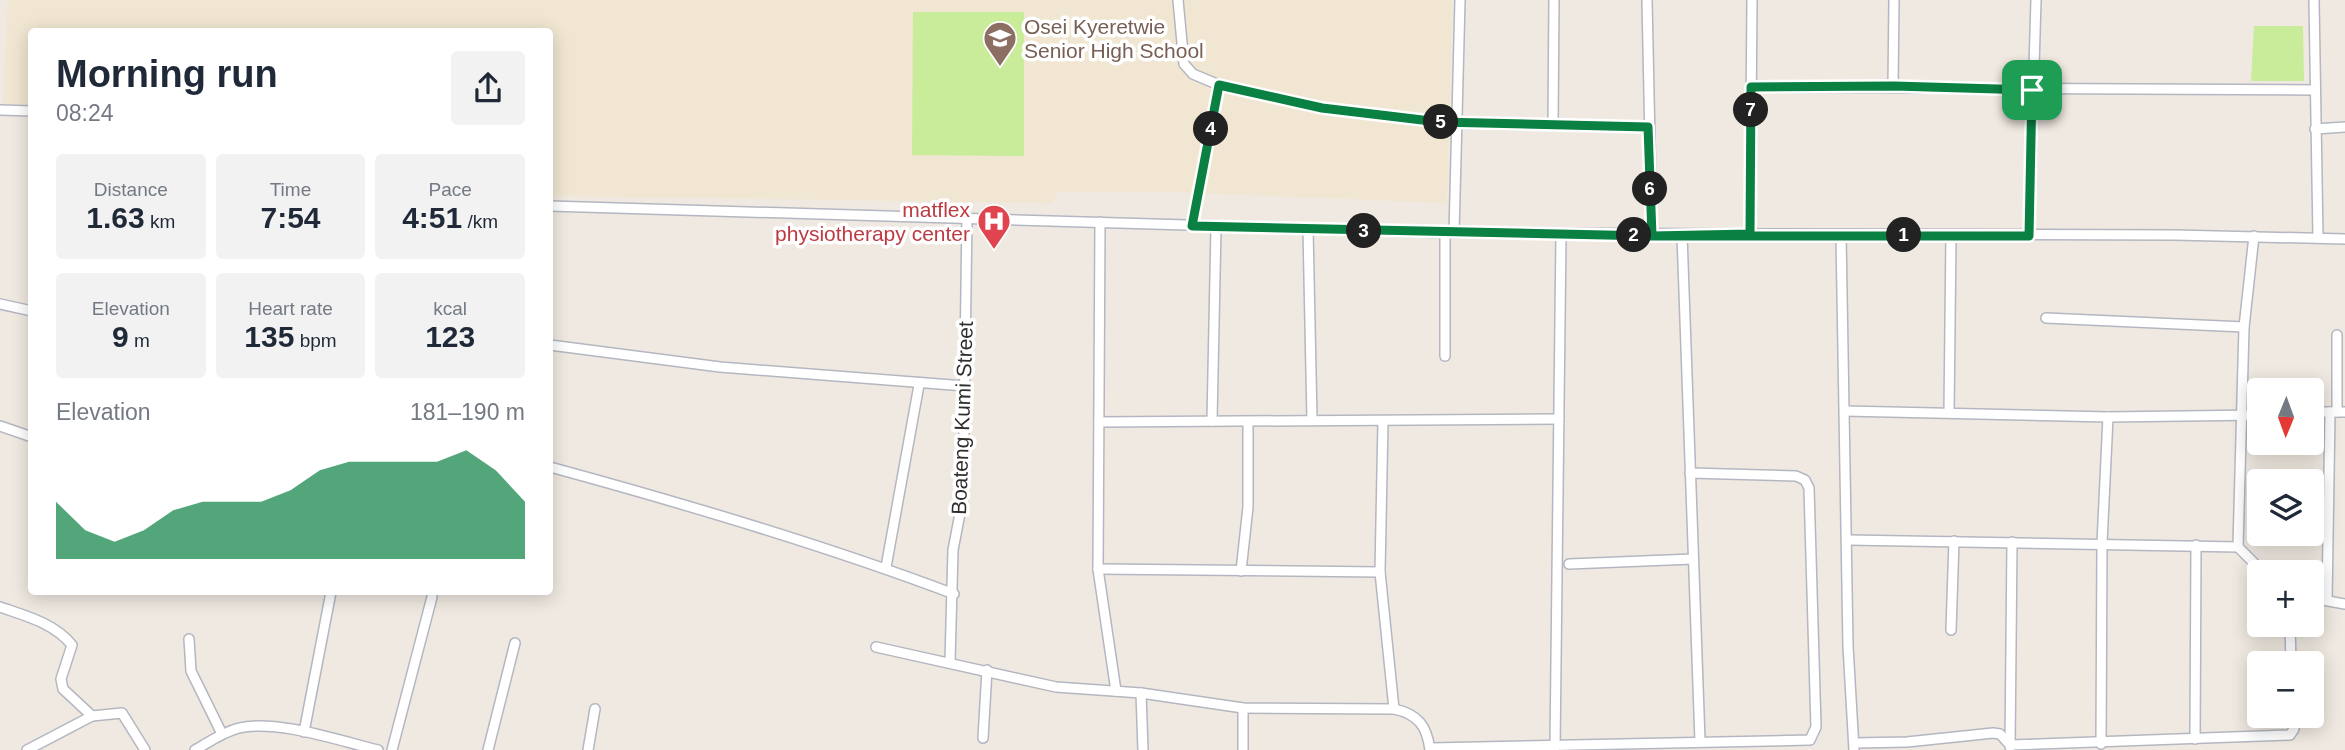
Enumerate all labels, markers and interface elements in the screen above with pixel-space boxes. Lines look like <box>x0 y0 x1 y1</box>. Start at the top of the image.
place label: Osei Kyeretwie Senior High School <box>1024 15 1204 62</box>
school or university icon: Osei Kyeretwie Senior High School <box>981 19 1019 68</box>
button: share <box>451 51 525 125</box>
text: Morning run <box>56 53 278 95</box>
pin <box>2002 60 2062 120</box>
icon: arrive <box>2013 71 2051 109</box>
pin: 7 <box>1734 92 1768 128</box>
text: 7 <box>1745 99 1756 120</box>
text: 08:24 <box>56 100 114 126</box>
pin: 5 <box>1424 104 1458 140</box>
pin: 4 <box>1194 111 1228 146</box>
text: 5 <box>1435 111 1446 132</box>
text: 4 <box>1205 118 1216 139</box>
pin: 6 <box>1632 172 1668 206</box>
text: 6 <box>1644 178 1655 199</box>
text: Distance <box>94 179 168 200</box>
text: Time <box>270 179 311 200</box>
text: Pace <box>429 179 472 200</box>
place label: matflex physiotherapy center <box>775 198 970 245</box>
text: 1.63 <box>86 201 145 234</box>
text: 7:54 <box>260 201 321 234</box>
text: 4:51 <box>402 201 462 234</box>
hospital icon: matflex physiotherapy center <box>975 202 1013 251</box>
text: km <box>145 211 175 232</box>
text: /km <box>462 211 498 232</box>
pin: 3 <box>1346 214 1382 248</box>
pin: 2 <box>1616 218 1652 252</box>
pin: 1 <box>1886 218 1922 252</box>
text: 3 <box>1358 220 1369 241</box>
text: 2 <box>1628 224 1639 245</box>
text: 1 <box>1898 224 1909 245</box>
text: Elevation <box>92 298 170 319</box>
text: Heart rate <box>248 298 333 319</box>
text: kcal <box>433 298 467 319</box>
text: 9 <box>112 320 129 353</box>
text: 135 <box>244 320 294 353</box>
text: 123 <box>425 320 475 353</box>
street label: Boateng Kumi Street <box>947 321 977 515</box>
text: m <box>129 330 150 351</box>
text: bpm <box>294 330 337 351</box>
north arrow <box>2247 378 2324 455</box>
map controls <box>2247 378 2324 728</box>
text: Elevation <box>56 399 151 425</box>
text: 181–190 m <box>410 399 525 425</box>
button: layers <box>2247 469 2324 546</box>
button: + <box>2247 560 2324 637</box>
button: − <box>2247 651 2324 728</box>

